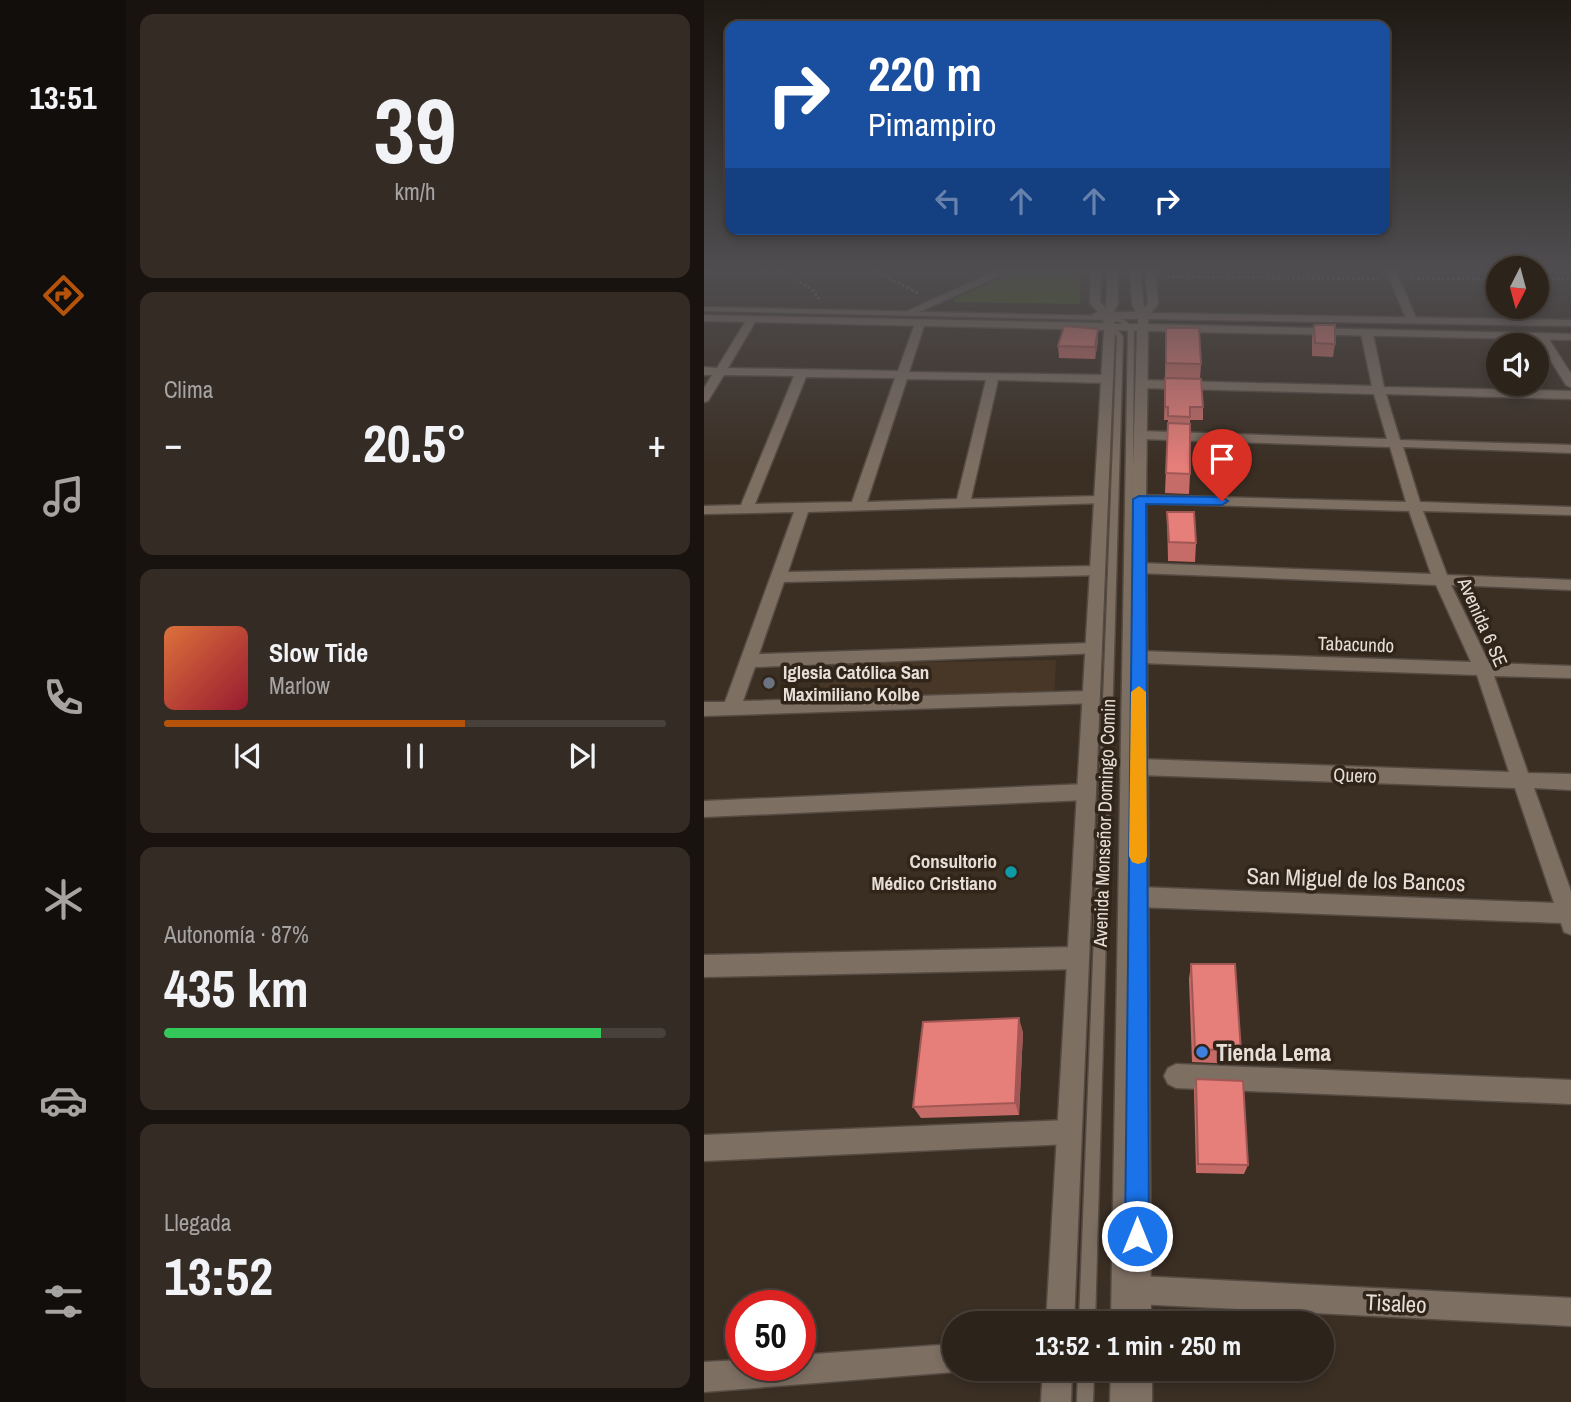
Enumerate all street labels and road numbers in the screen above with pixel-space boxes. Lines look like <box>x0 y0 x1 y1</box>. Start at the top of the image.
street label: Avenida 6 SE <box>1451 572 1514 671</box>
street label: Tabacundo <box>1317 630 1395 658</box>
street label: Avenida Monseñor Domingo Comin <box>1087 698 1121 949</box>
street label: Quero <box>1333 761 1377 789</box>
street label: San Miguel de los Bancos <box>1246 860 1466 898</box>
street label: Tisaleo <box>1365 1286 1427 1320</box>

